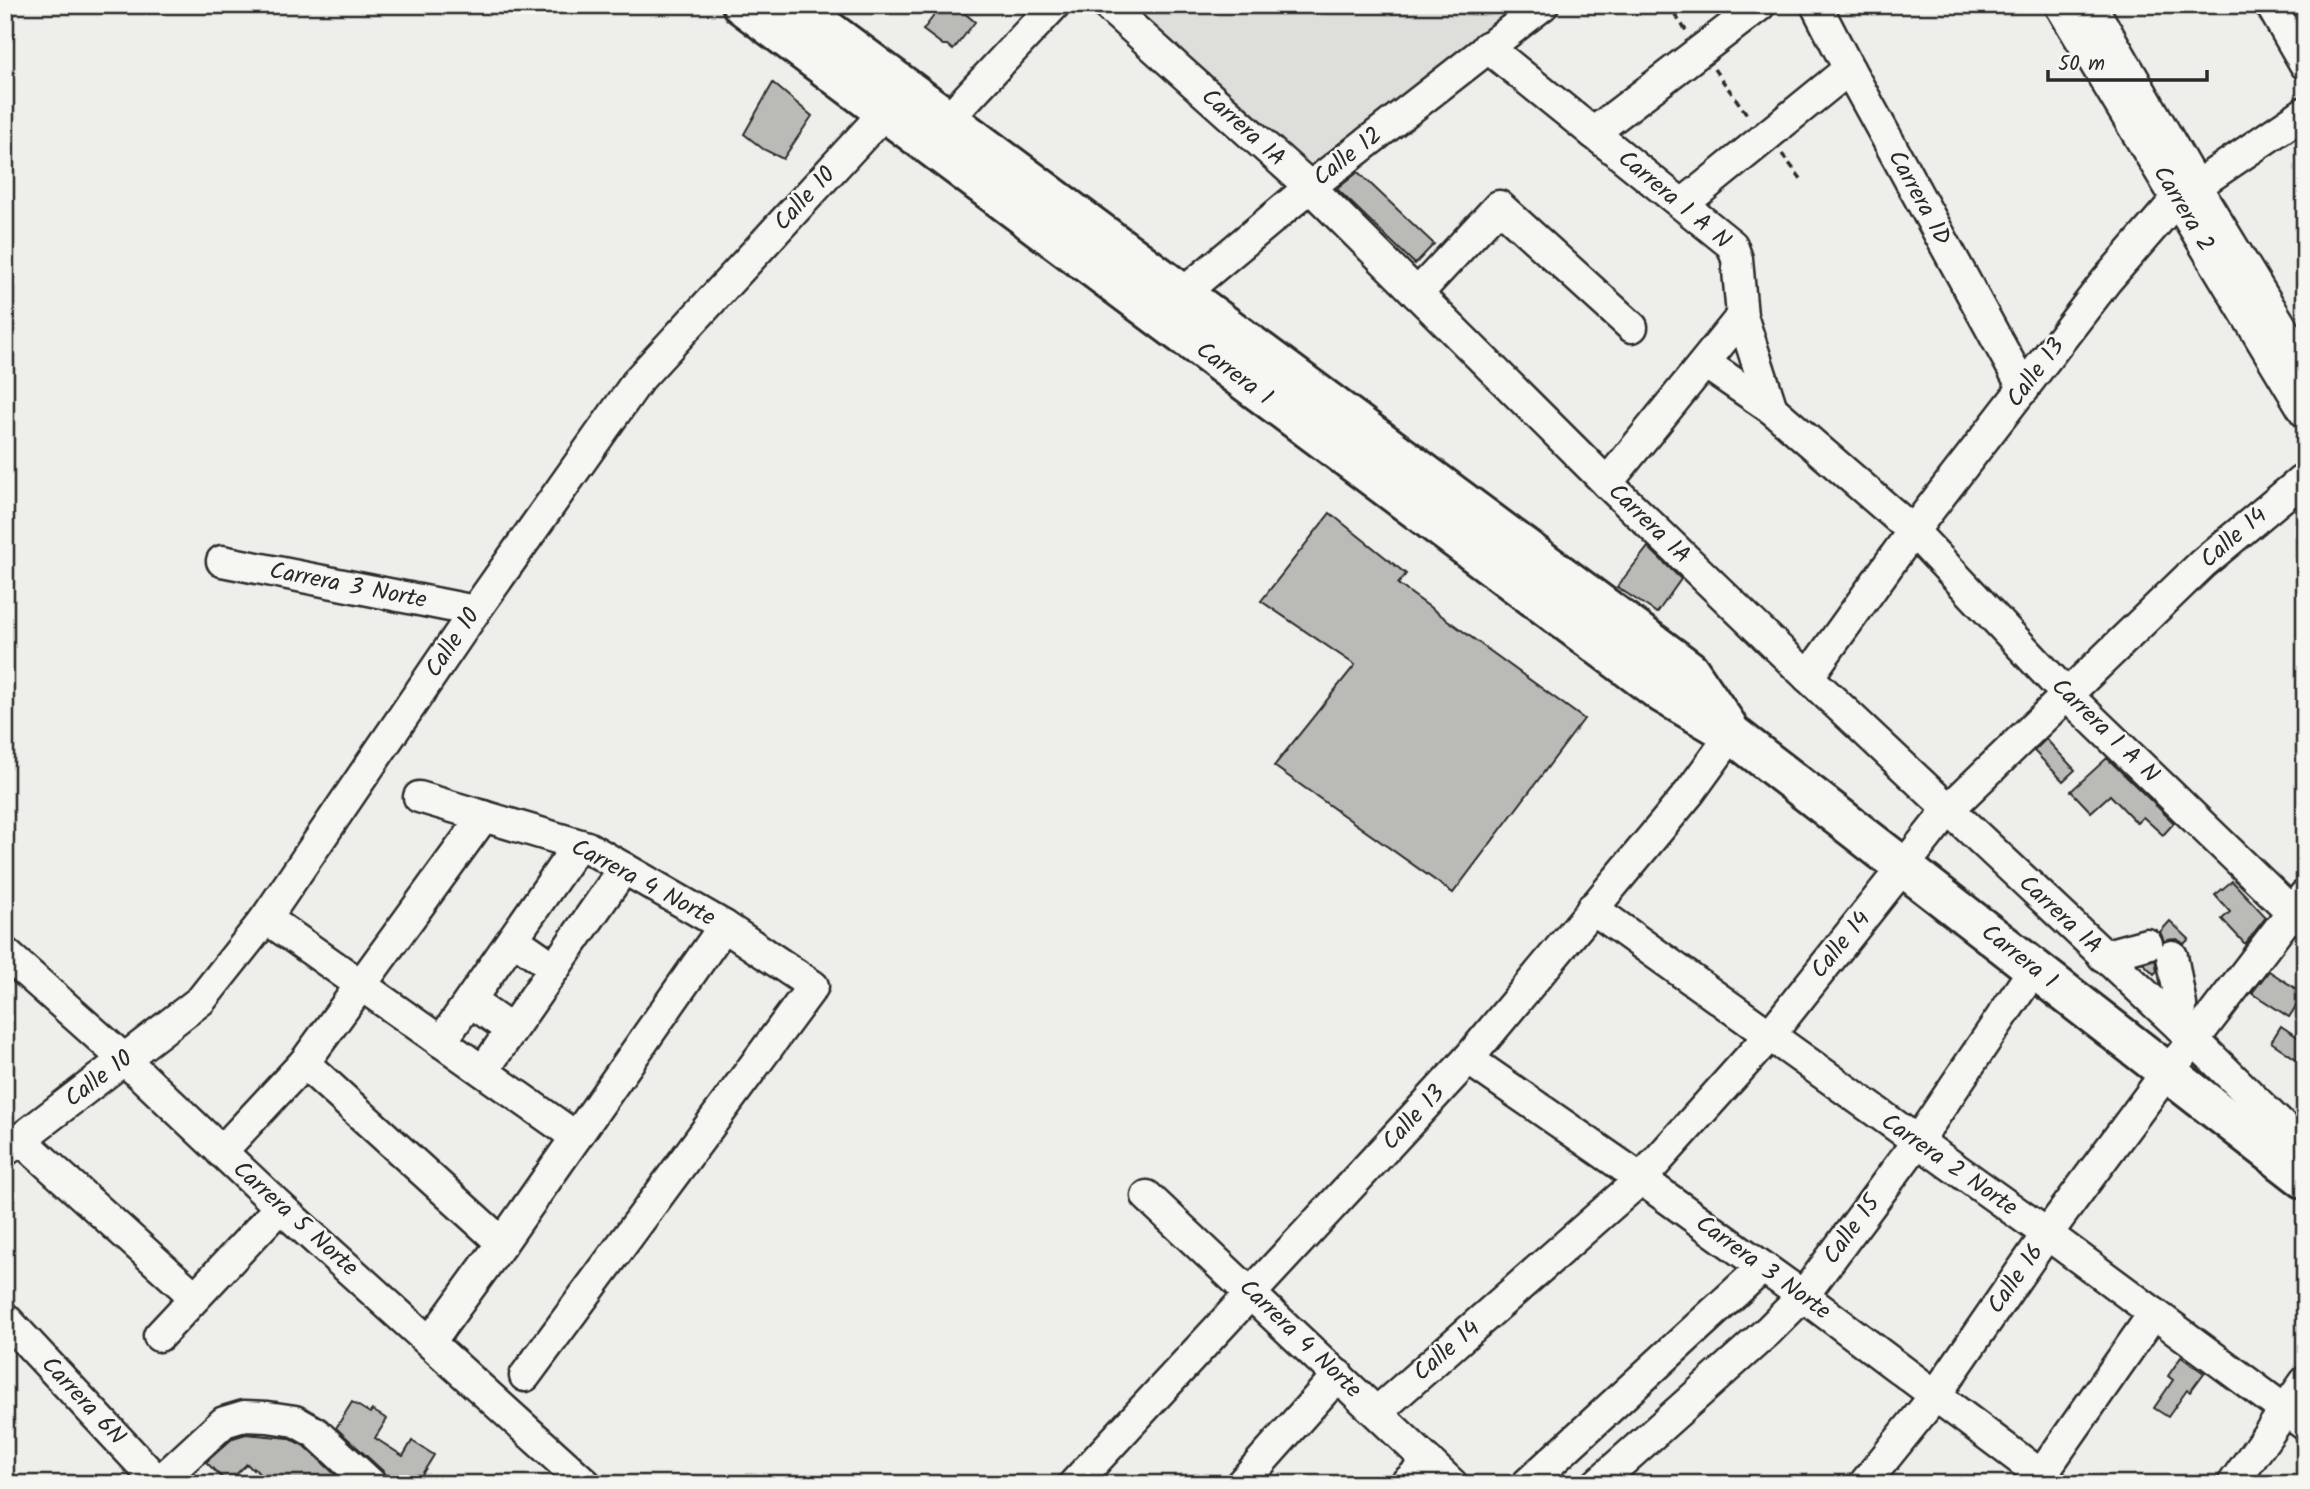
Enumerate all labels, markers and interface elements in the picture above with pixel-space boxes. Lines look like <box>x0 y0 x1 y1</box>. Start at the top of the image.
scale bar <box>2048 38 2207 82</box>
text: 50 m <box>2058 48 2105 81</box>
street label: Carrera 1A <box>1192 79 1294 177</box>
street label: Calle 12 <box>1305 117 1391 197</box>
street label: Carrera 1 A N <box>1608 140 1740 260</box>
street label: Carrera 1D <box>1877 143 1961 253</box>
street label: Calle 10 <box>764 157 846 241</box>
street label: Carrera 2 <box>2142 158 2224 260</box>
street label: Calle 13 <box>1997 330 2075 416</box>
street label: Carrera 1 <box>1187 332 1281 416</box>
street label: Carrera 1A <box>1598 474 1700 574</box>
street label: Calle 14 <box>2192 498 2276 578</box>
street label: Carrera 3 Norte <box>266 552 430 620</box>
street label: Calle 10 <box>415 600 491 686</box>
street label: Carrera 1 A N <box>2042 669 2168 793</box>
street label: Carrera 4 Norte <box>564 828 723 938</box>
street label: Carrera 1A <box>2012 869 2108 961</box>
street label: Calle 14 <box>1801 902 1881 988</box>
street label: Carrera 1 <box>1975 918 2063 996</box>
street label: Calle 10 <box>56 1040 142 1118</box>
street label: Calle 13 <box>1373 1076 1455 1160</box>
street label: Carrera 2 Norte <box>1872 1103 2026 1227</box>
street label: Carrera 5 Norte <box>223 1151 367 1287</box>
street label: Calle 15 <box>1813 1185 1892 1273</box>
street label: Carrera 3 Norte <box>1687 1205 1839 1331</box>
street label: Calle 16 <box>1977 1236 2055 1322</box>
street label: Carrera 4 Norte <box>1229 1270 1371 1408</box>
street label: Calle 14 <box>1405 1311 1489 1391</box>
street label: Carrera 6N <box>31 1347 135 1455</box>

